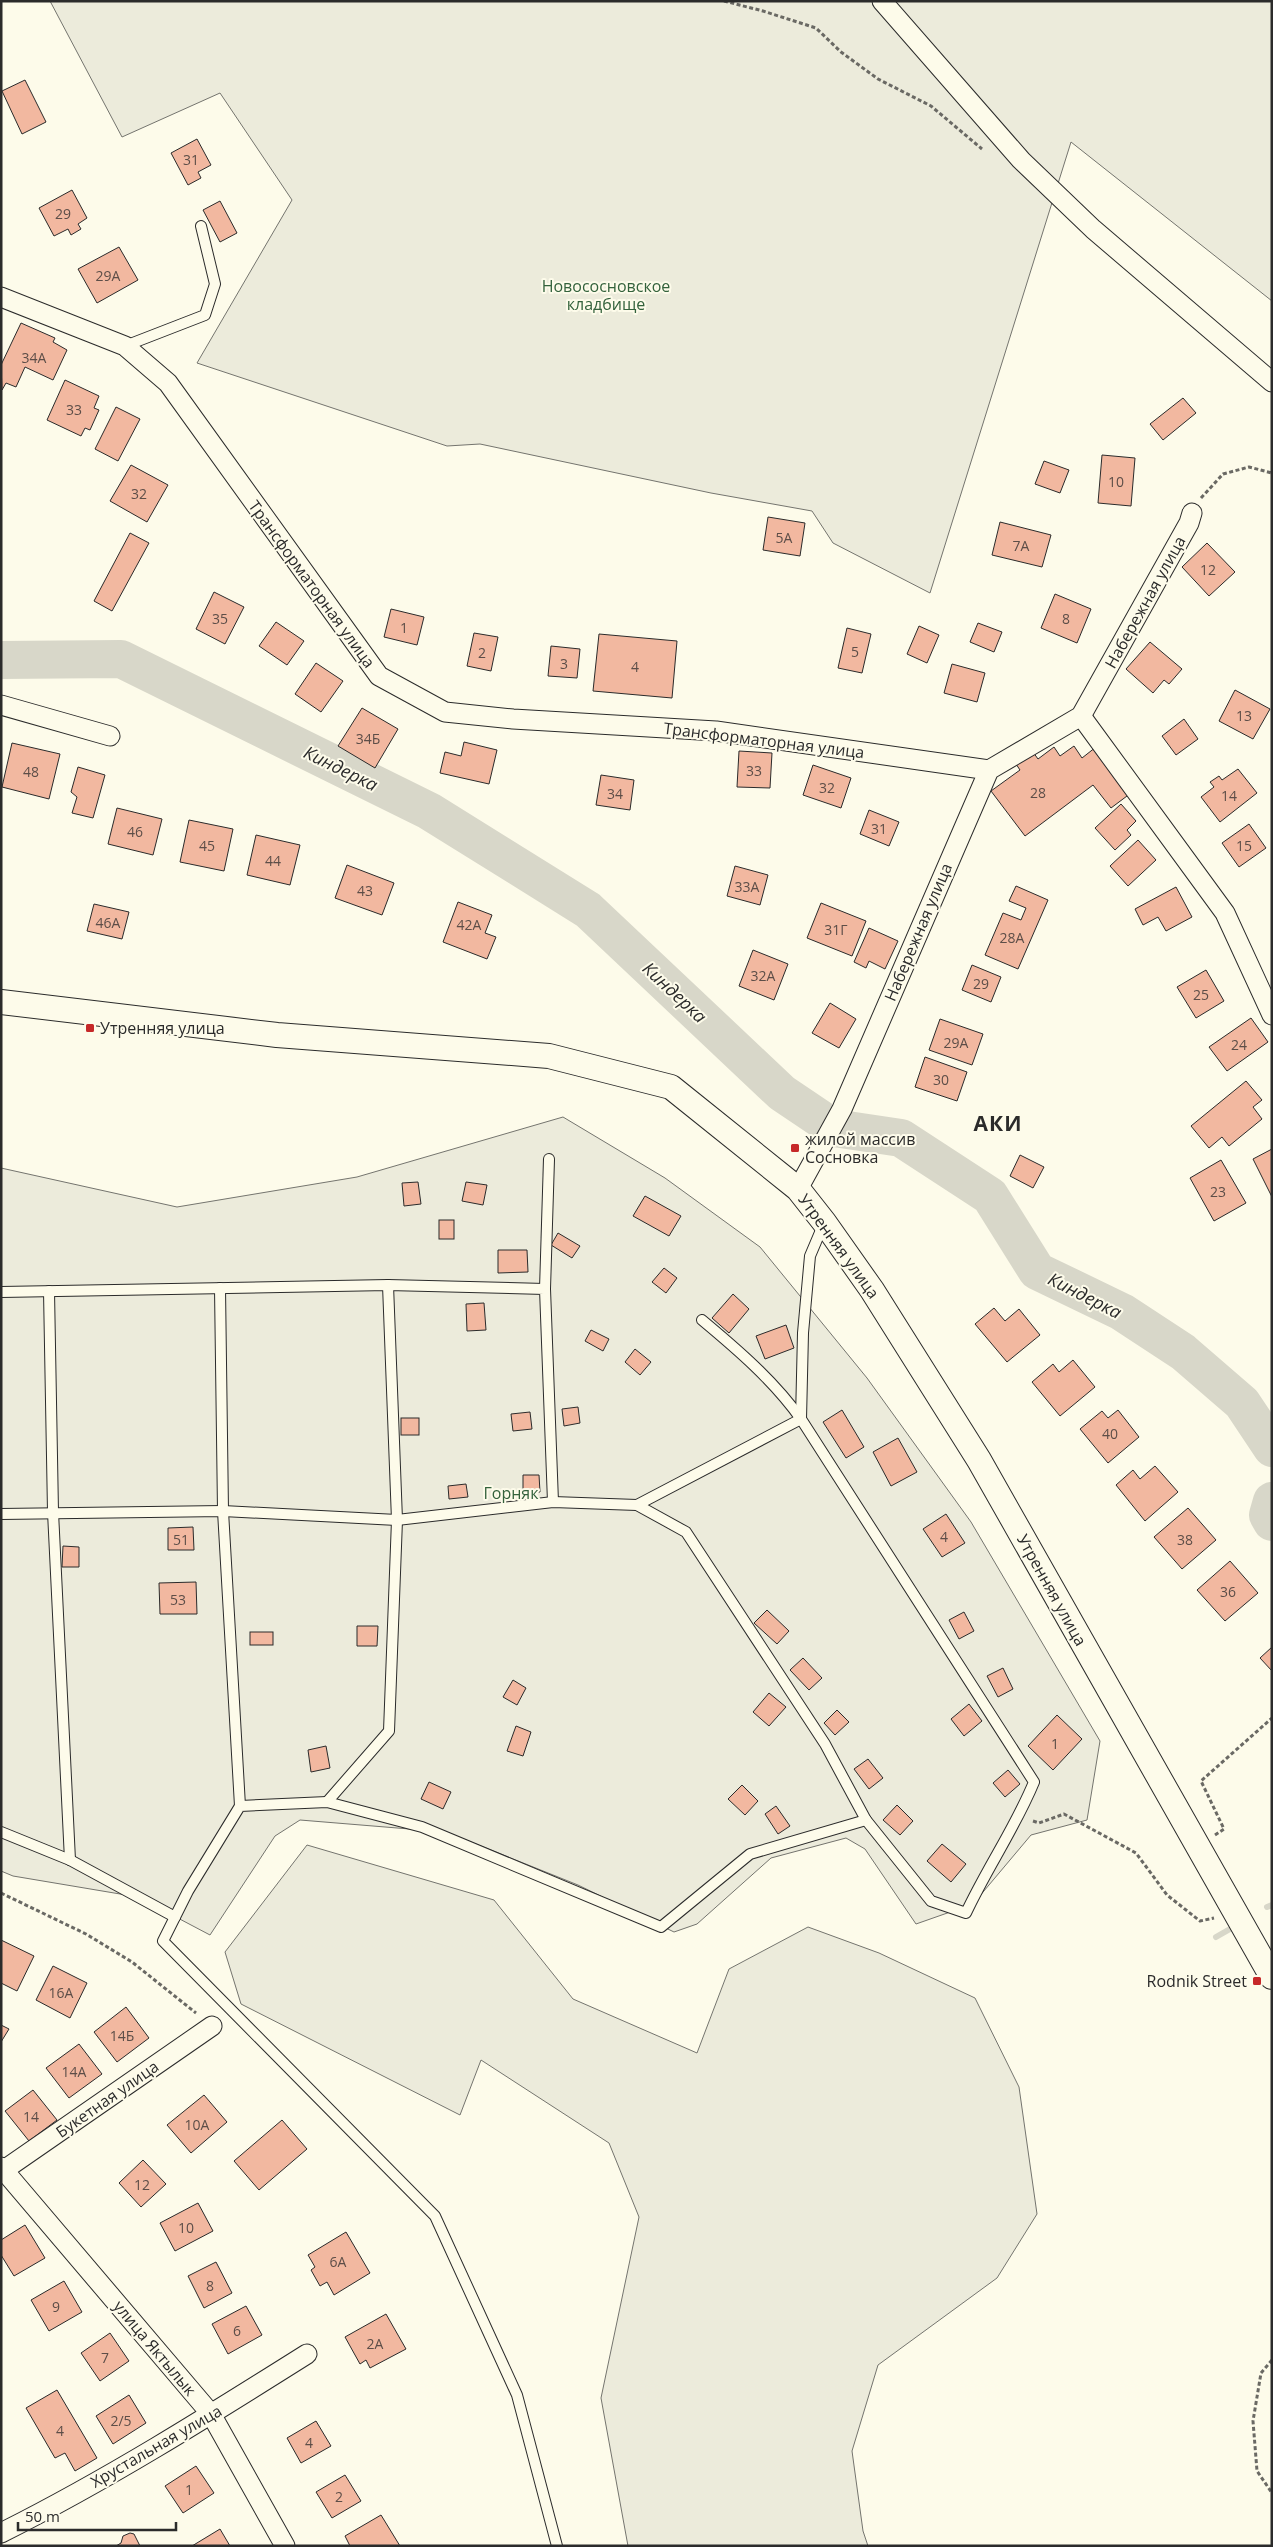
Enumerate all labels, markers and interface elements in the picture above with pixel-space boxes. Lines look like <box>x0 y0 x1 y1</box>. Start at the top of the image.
house number: 31 <box>183 150 199 169</box>
house number: 29 <box>55 204 71 223</box>
house number: 29А <box>96 266 121 285</box>
park label: Новососновское кладбище <box>542 275 670 315</box>
house number: 34А <box>22 348 47 367</box>
house number: 33 <box>66 400 82 419</box>
house number: 10 <box>1108 472 1124 491</box>
house number: 32 <box>131 484 147 503</box>
street label: Трансформаторная улица <box>244 496 380 672</box>
house number: 5А <box>776 528 793 547</box>
street label: Набережная улица <box>1100 532 1190 672</box>
house number: 7А <box>1013 536 1030 555</box>
house number: 12 <box>1200 560 1216 579</box>
house number: 35 <box>212 609 228 628</box>
house number: 8 <box>1062 609 1070 628</box>
house number: 1 <box>400 618 408 637</box>
house number: 5 <box>851 642 859 661</box>
house number: 2 <box>478 643 486 662</box>
house number: 3 <box>560 654 568 673</box>
house number: 4 <box>631 657 639 676</box>
house number: 13 <box>1236 706 1252 725</box>
street label: Трансформаторная улица <box>662 717 866 763</box>
house number: 34Б <box>356 729 380 748</box>
water label: Киндерка <box>300 740 382 796</box>
house number: 33 <box>746 761 762 780</box>
house number: 48 <box>23 762 39 781</box>
house number: 32 <box>819 778 835 797</box>
house number: 28 <box>1030 783 1046 802</box>
house number: 34 <box>607 784 623 803</box>
house number: 14 <box>1221 786 1237 805</box>
house number: 31 <box>871 819 887 838</box>
house number: 46 <box>127 822 143 841</box>
house number: 45 <box>199 836 215 855</box>
house number: 15 <box>1236 836 1252 855</box>
house number: 44 <box>265 851 281 870</box>
street label: Набережная улица <box>879 860 957 1004</box>
house number: 33А <box>735 877 760 896</box>
house number: 43 <box>357 881 373 900</box>
house number: 46А <box>96 913 121 932</box>
house number: 42А <box>457 915 482 934</box>
house number: 31Г <box>824 920 848 939</box>
house number: 28А <box>1000 928 1025 947</box>
water label: Киндерка <box>638 956 712 1028</box>
house number: 32А <box>751 966 776 985</box>
house number: 29 <box>973 974 989 993</box>
house number: 25 <box>1193 985 1209 1004</box>
place label: Утренняя улица <box>100 1017 225 1039</box>
marker: Утренняя улица <box>84 1022 96 1034</box>
house number: 29А <box>944 1033 969 1052</box>
house number: 24 <box>1231 1035 1247 1054</box>
house number: 30 <box>933 1070 949 1089</box>
district label: АКИ <box>974 1109 1022 1137</box>
place label: жилой массив Сосновка <box>805 1128 915 1168</box>
marker: жилой массив Сосновка <box>789 1142 801 1154</box>
house number: 23 <box>1210 1182 1226 1201</box>
street label: Утренняя улица <box>793 1189 885 1303</box>
water label: Киндерка <box>1044 1266 1126 1324</box>
house number: 40 <box>1102 1424 1118 1443</box>
park label: Горняк <box>484 1482 539 1504</box>
house number: 4 <box>940 1527 948 1546</box>
house number: 51 <box>173 1530 189 1549</box>
street label: Утренняя улица <box>1012 1530 1092 1650</box>
house number: 38 <box>1177 1530 1193 1549</box>
house number: 36 <box>1220 1582 1236 1601</box>
house number: 53 <box>170 1590 186 1609</box>
house number: 1 <box>1051 1734 1059 1753</box>
place label: Rodnik Street <box>1147 1970 1247 1992</box>
marker: Rodnik Street <box>1251 1975 1263 1987</box>
house number: 16А <box>49 1983 74 2002</box>
house number: 14Б <box>110 2026 134 2045</box>
street label: Букетная улица <box>51 2055 163 2143</box>
house number: 14А <box>62 2062 87 2081</box>
house number: 14 <box>23 2107 39 2126</box>
house number: 10А <box>185 2115 210 2134</box>
house number: 12 <box>134 2175 150 2194</box>
house number: 10 <box>178 2218 194 2237</box>
house number: 6А <box>330 2252 347 2271</box>
house number: 8 <box>206 2276 214 2295</box>
street label: улица Яктылык <box>109 2296 202 2401</box>
house number: 9 <box>52 2297 60 2316</box>
house number: 6 <box>233 2321 241 2340</box>
house number: 2А <box>367 2334 384 2353</box>
house number: 7 <box>101 2348 109 2367</box>
street label: Хрустальная улица <box>86 2399 226 2493</box>
house number: 2/5 <box>110 2411 132 2430</box>
house number: 4 <box>56 2421 64 2440</box>
house number: 4 <box>305 2433 313 2452</box>
house number: 1 <box>185 2480 193 2499</box>
house number: 2 <box>335 2487 343 2506</box>
scale bar <box>18 2500 175 2532</box>
text: 50 m <box>25 2506 60 2526</box>

